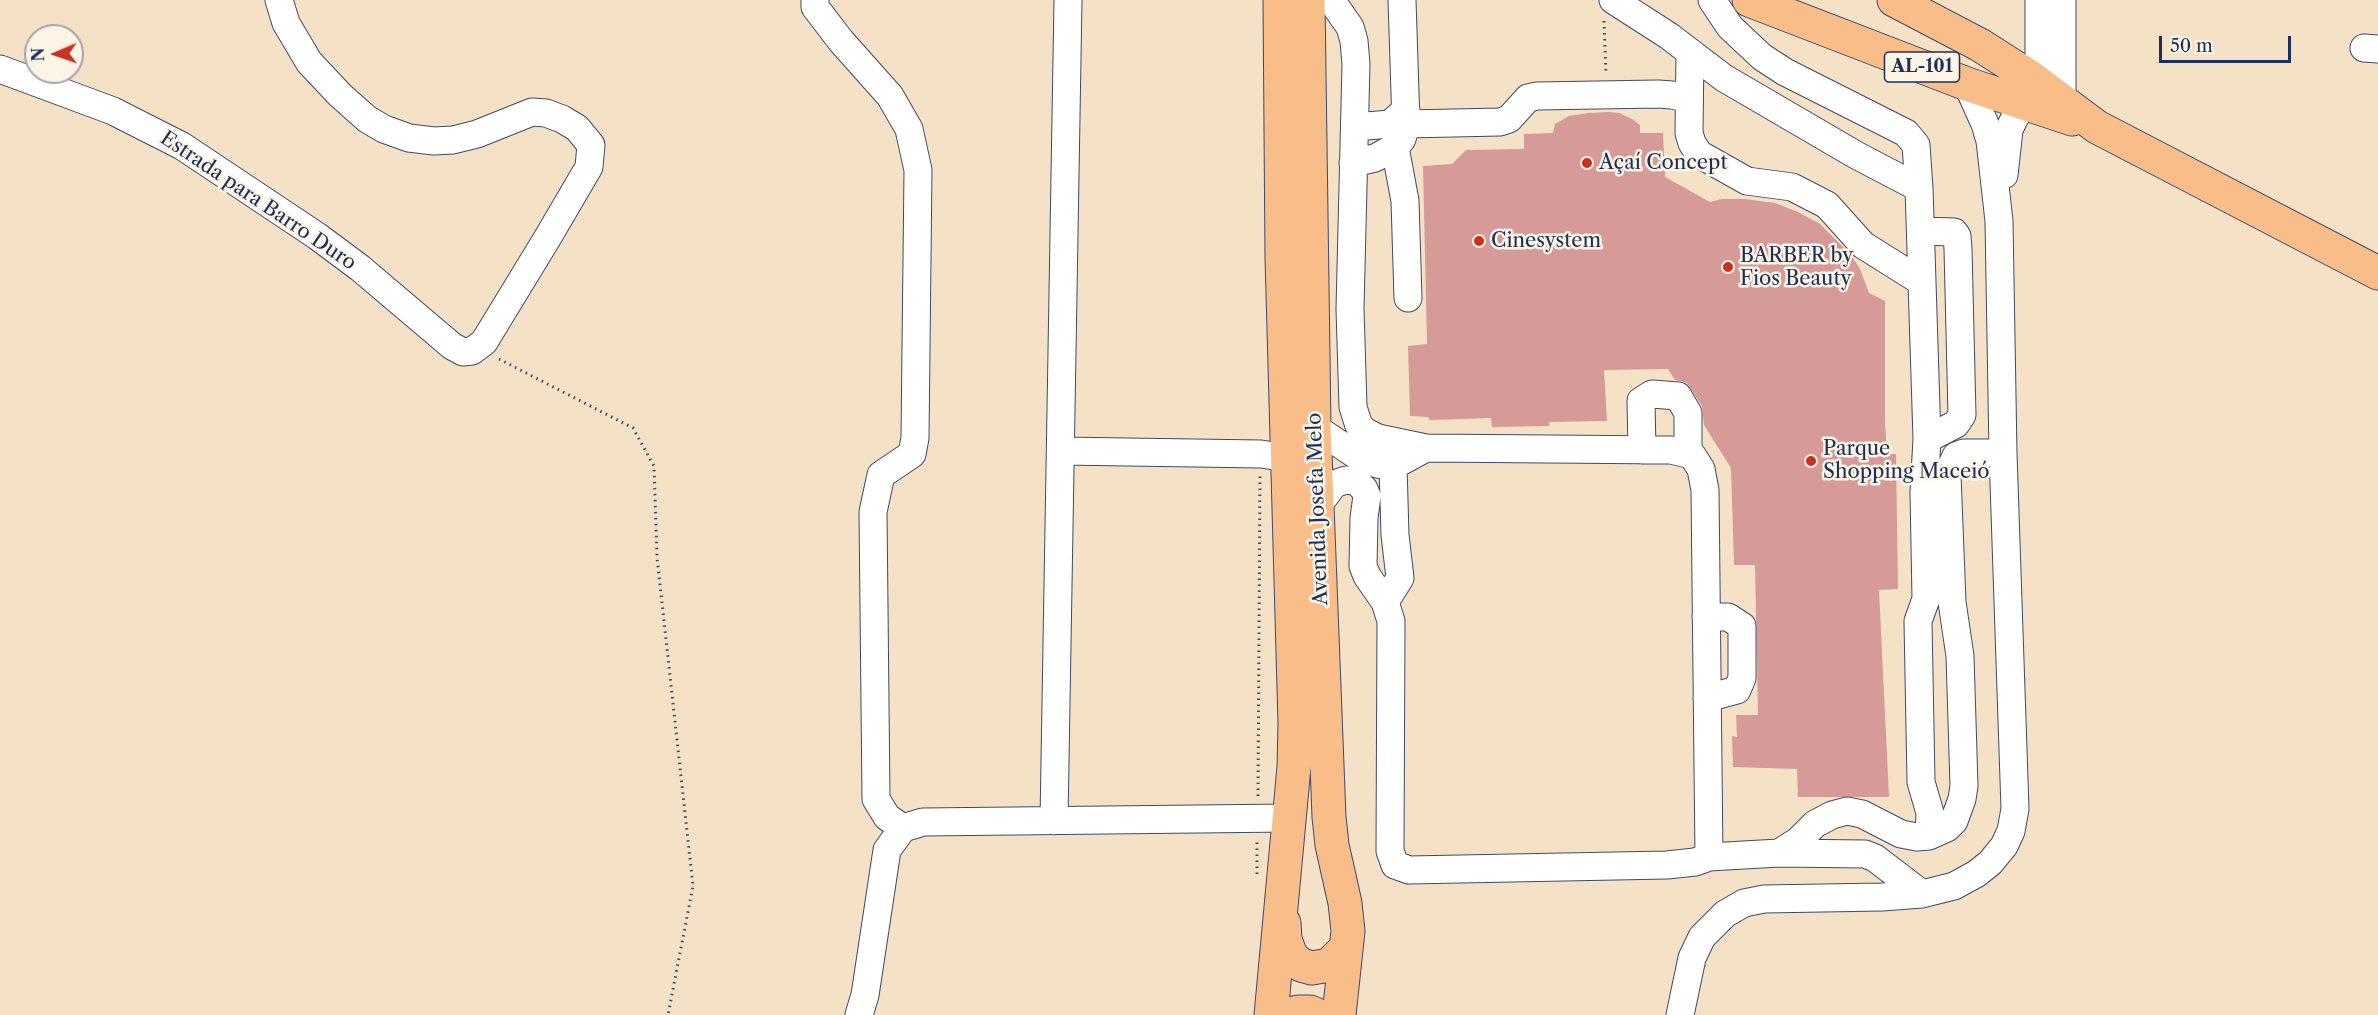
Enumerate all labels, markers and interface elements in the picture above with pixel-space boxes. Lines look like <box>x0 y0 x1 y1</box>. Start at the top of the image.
north arrow <box>24 24 84 84</box>
scale bar <box>2162 24 2294 62</box>
text: 50 m <box>2170 35 2213 57</box>
text: N <box>28 47 48 62</box>
road number: AL-101 <box>1884 52 1960 82</box>
street label: Estrada para Barro Duro <box>155 126 361 276</box>
place label: Açaí Concept <box>1599 151 1727 175</box>
marker: Açaí Concept <box>1580 156 1594 170</box>
place label: Cinesystem <box>1491 229 1601 253</box>
marker: Cinesystem <box>1472 234 1486 248</box>
place label: BARBER by Fios Beauty <box>1740 244 1853 291</box>
marker: BARBER by Fios Beauty <box>1721 260 1735 274</box>
street label: Avenida Josefa Melo <box>1303 412 1333 606</box>
place label: Parque Shopping Maceió <box>1823 437 1990 484</box>
marker: Parque Shopping Maceió <box>1804 454 1818 468</box>

